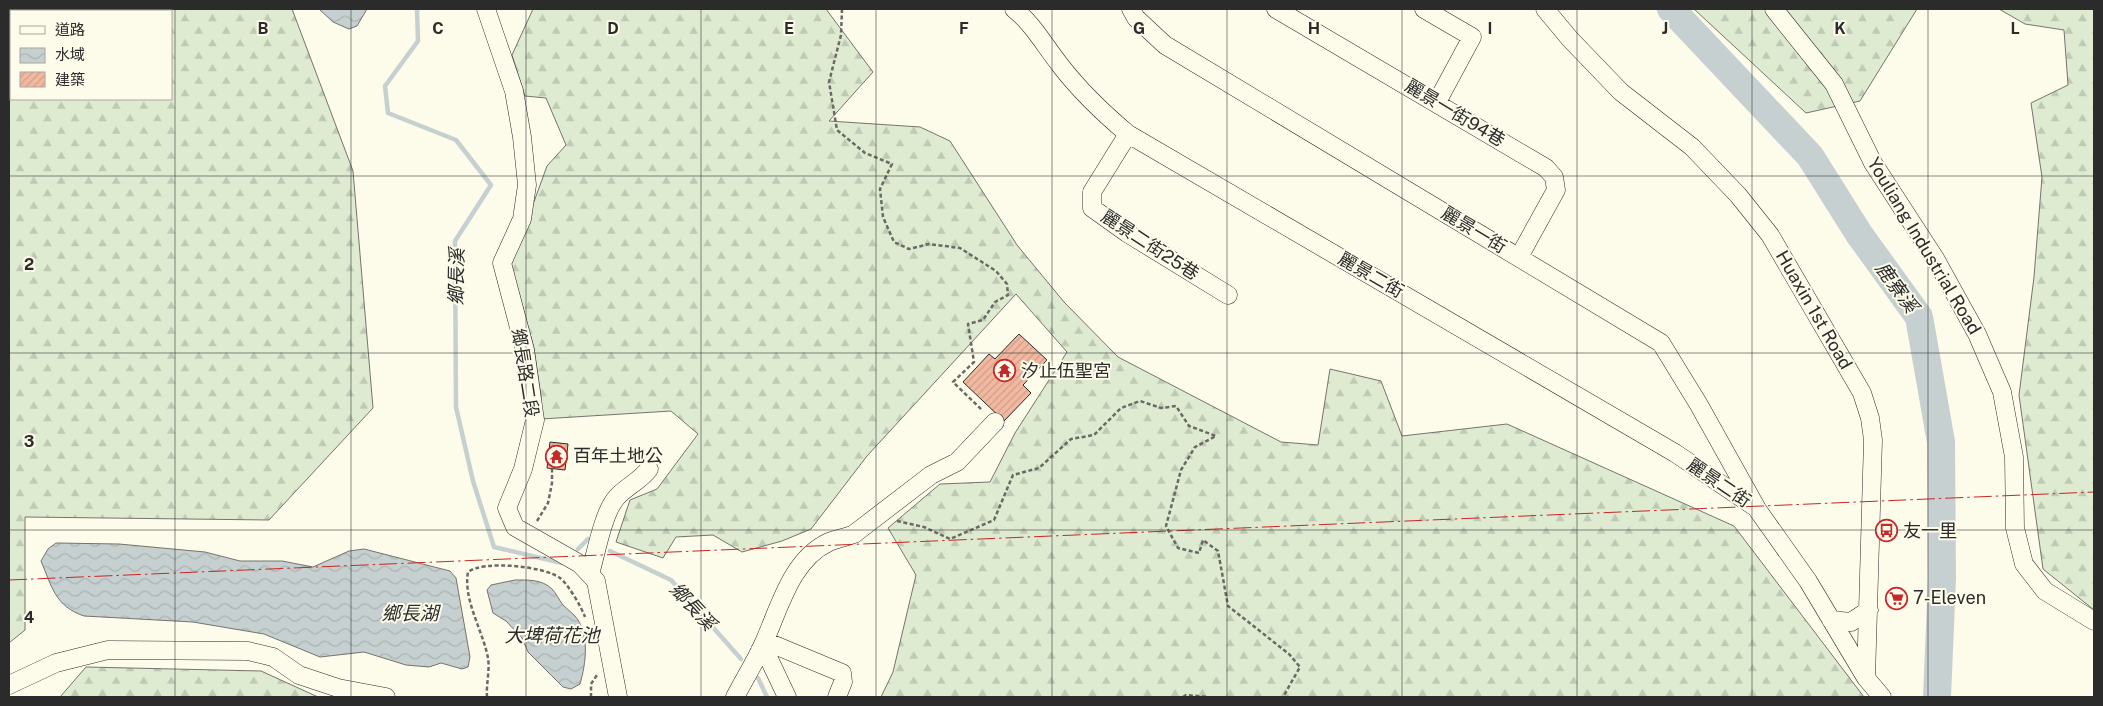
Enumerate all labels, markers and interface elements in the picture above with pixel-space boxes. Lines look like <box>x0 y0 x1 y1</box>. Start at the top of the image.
legend <box>10 10 172 100</box>
text: B <box>258 19 269 38</box>
text: C <box>432 19 444 38</box>
text: D <box>607 19 619 38</box>
text: E <box>784 19 794 38</box>
text: F <box>959 19 969 38</box>
text: G <box>1133 19 1145 38</box>
text: H <box>1308 19 1320 38</box>
text: I <box>1488 19 1492 38</box>
text: J <box>1662 19 1668 38</box>
text: K <box>1834 19 1846 38</box>
text: L <box>2010 19 2020 38</box>
text: 道路 <box>55 21 85 38</box>
text: 水域 <box>55 46 85 63</box>
text: 建築 <box>55 71 85 88</box>
street label: 麗景一街94巷 <box>1402 75 1509 151</box>
street label: Youliang Industrial Road <box>1863 153 1986 338</box>
street label: 麗景一街 <box>1438 202 1511 257</box>
street label: 麗景二街25巷 <box>1097 205 1203 284</box>
water label: 鄉長溪 <box>445 245 468 306</box>
street label: 麗景二街 <box>1335 247 1408 302</box>
street label: Huaxin 1st Road <box>1772 247 1857 373</box>
text: 2 <box>24 255 34 274</box>
water label: 鹿寮溪 <box>1871 257 1924 319</box>
street label: 鄉長路二段 <box>508 327 543 419</box>
temple icon: 汐止伍聖宮 <box>993 359 1017 383</box>
place label: 汐止伍聖宮 <box>1021 360 1111 381</box>
text: 3 <box>24 432 34 451</box>
temple icon: 百年土地公 <box>545 444 569 468</box>
place label: 百年土地公 <box>573 445 663 466</box>
street label: 麗景二街 <box>1684 454 1755 511</box>
bus stop icon: 友一里 <box>1875 519 1899 543</box>
place label: 友一里 <box>1903 520 1957 541</box>
water label: 鄉長溪 <box>666 578 723 637</box>
supermarket icon: 7-Eleven <box>1885 586 1909 610</box>
place label: 7-Eleven <box>1913 587 1986 608</box>
water label: 鄉長湖 <box>381 602 441 624</box>
text: 4 <box>24 608 35 627</box>
water label: 大埤荷花池 <box>504 624 601 646</box>

